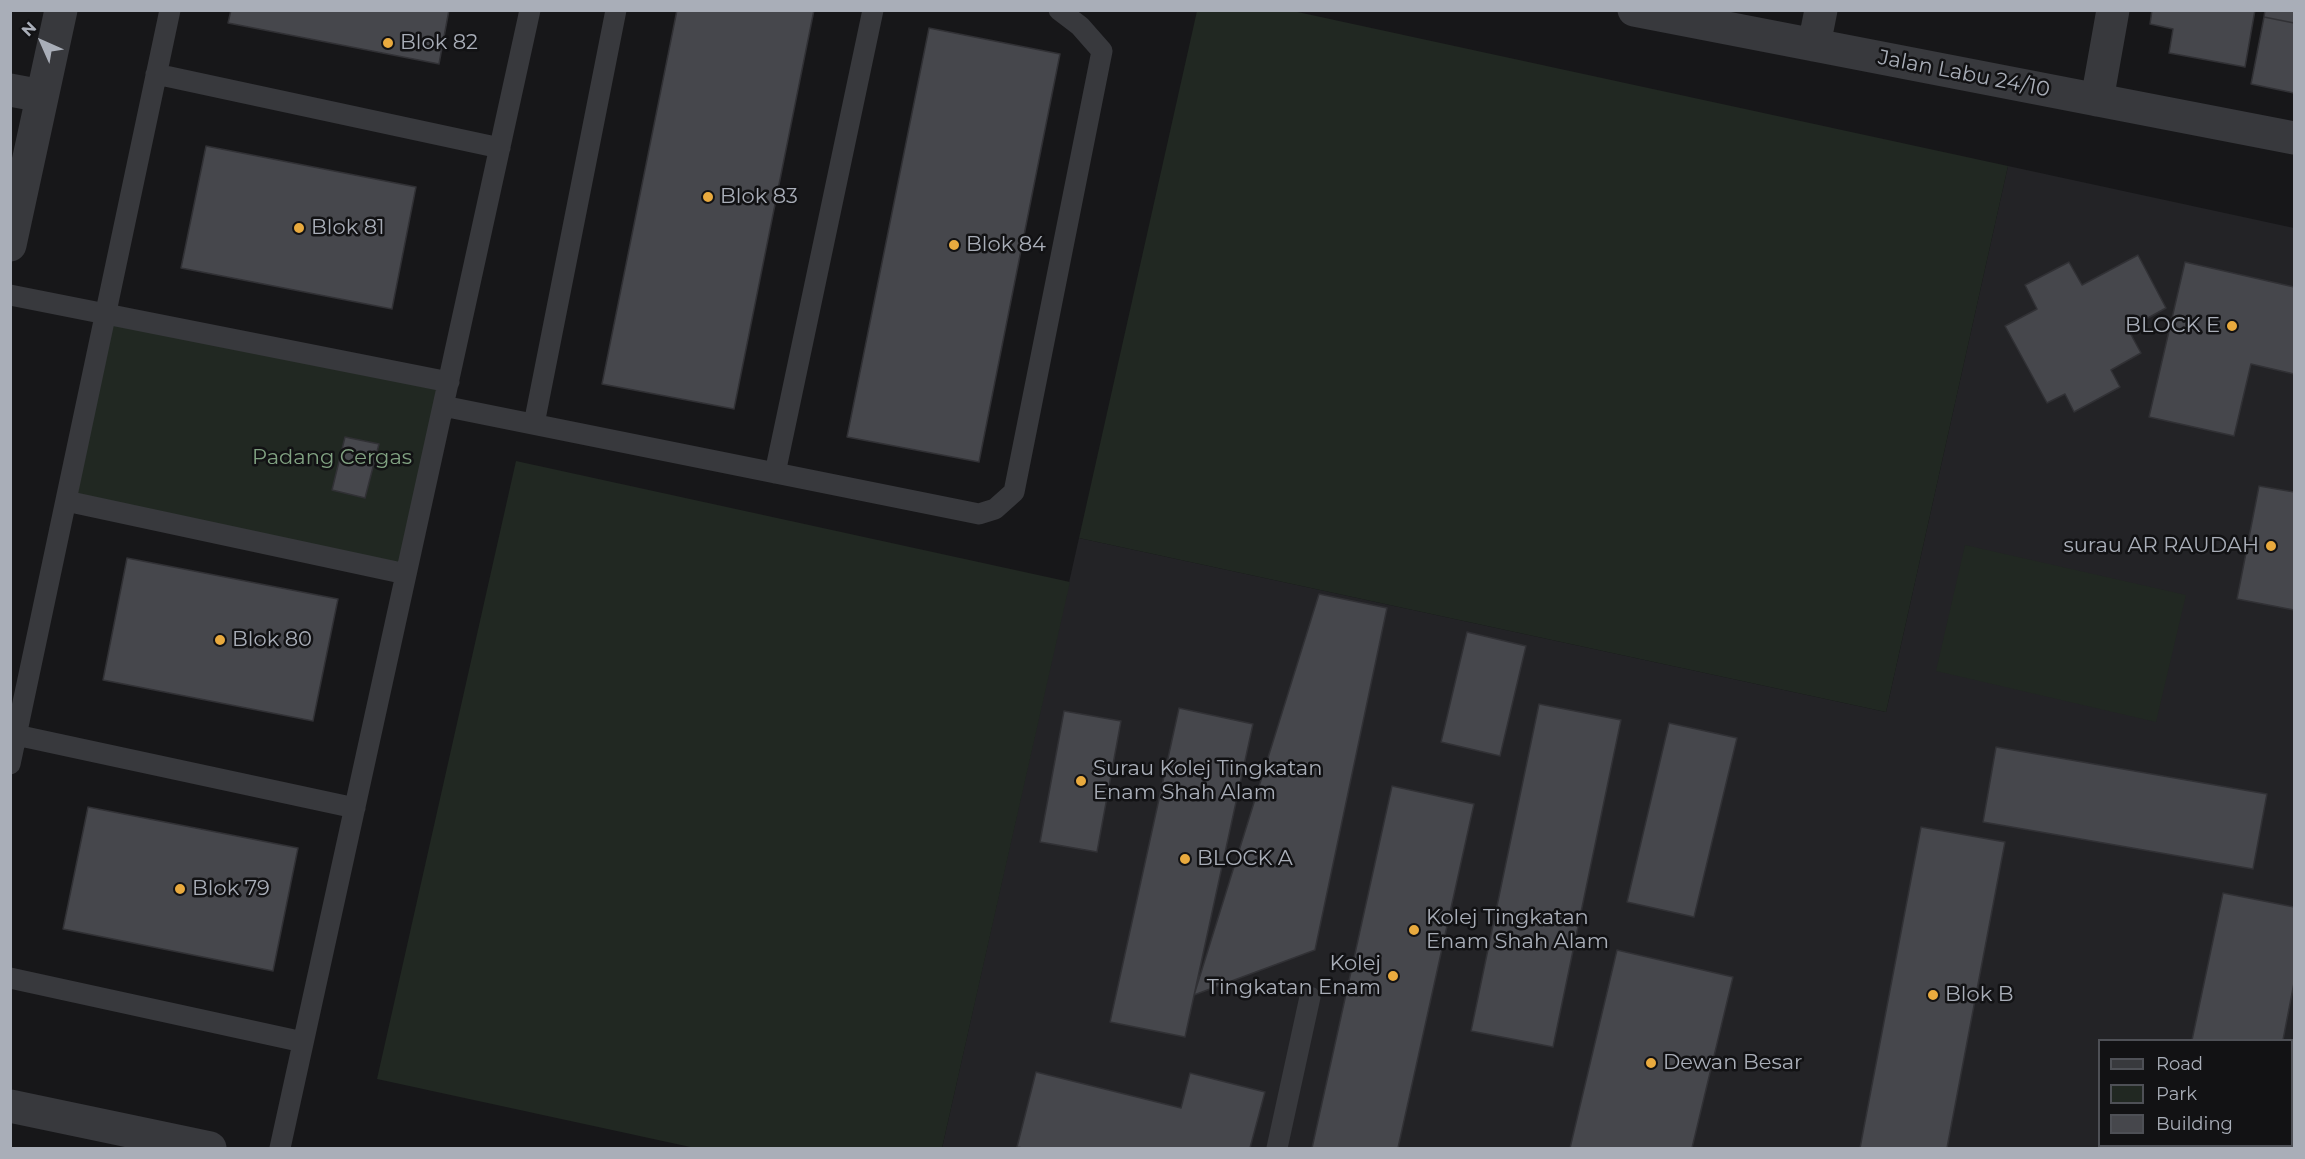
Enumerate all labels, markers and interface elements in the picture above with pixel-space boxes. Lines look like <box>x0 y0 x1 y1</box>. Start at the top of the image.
north arrow <box>12 12 72 72</box>
text: N <box>18 18 40 40</box>
place label: Blok 82 <box>400 30 478 56</box>
marker: Blok 82 <box>381 36 395 50</box>
street label: Jalan Labu 24/10 <box>1876 45 2052 103</box>
place label: Blok 83 <box>720 184 798 210</box>
marker: Blok 83 <box>701 190 715 204</box>
place label: Blok 81 <box>311 215 385 241</box>
marker: Blok 81 <box>292 221 306 235</box>
place label: Blok 84 <box>966 232 1046 258</box>
marker: Blok 84 <box>947 238 961 252</box>
place label: BLOCK E <box>2125 313 2220 339</box>
marker: BLOCK E <box>2225 319 2239 333</box>
park label: Padang Cergas <box>252 445 412 471</box>
place label: surau AR RAUDAH <box>2064 533 2259 559</box>
marker: surau AR RAUDAH <box>2264 539 2278 553</box>
place label: Blok 80 <box>232 627 312 653</box>
marker: Blok 80 <box>213 633 227 647</box>
place label: Surau Kolej Tingkatan Enam Shah Alam <box>1093 756 1322 806</box>
marker: Surau Kolej Tingkatan Enam Shah Alam <box>1074 774 1088 788</box>
place label: BLOCK A <box>1197 846 1293 872</box>
marker: BLOCK A <box>1178 852 1192 866</box>
place label: Blok 79 <box>192 876 270 902</box>
marker: Blok 79 <box>173 882 187 896</box>
place label: Kolej Tingkatan Enam Shah Alam <box>1426 905 1609 955</box>
marker: Kolej Tingkatan Enam Shah Alam <box>1407 923 1421 937</box>
place label: Kolej Tingkatan Enam <box>1207 951 1381 1001</box>
marker: Kolej Tingkatan Enam <box>1386 969 1400 983</box>
place label: Blok B <box>1945 982 2014 1008</box>
marker: Blok B <box>1926 988 1940 1002</box>
legend <box>2098 1039 2293 1147</box>
place label: Dewan Besar <box>1663 1050 1803 1076</box>
text: Road <box>2156 1053 2203 1075</box>
marker: Dewan Besar <box>1644 1056 1658 1070</box>
text: Park <box>2156 1083 2197 1105</box>
text: Building <box>2156 1113 2233 1135</box>

